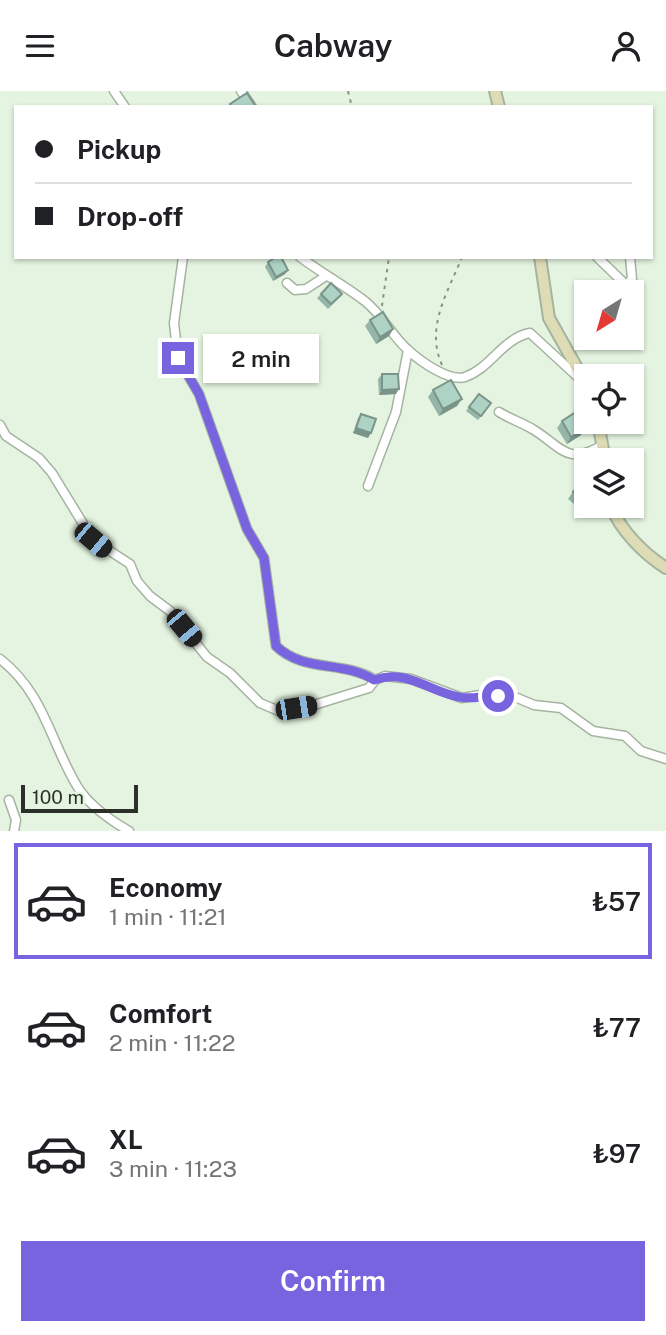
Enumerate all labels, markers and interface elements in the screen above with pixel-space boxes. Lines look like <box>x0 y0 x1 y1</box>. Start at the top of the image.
icon: menu <box>21 27 59 65</box>
text: Cabway <box>274 27 392 64</box>
icon: person <box>607 27 645 65</box>
text: Pickup <box>77 134 161 165</box>
text: Drop-off <box>77 201 183 232</box>
north arrow <box>574 280 644 350</box>
map controls <box>574 280 644 518</box>
callout: 2 min <box>202 334 318 383</box>
route end <box>162 342 194 374</box>
text: 2 min <box>231 345 291 372</box>
button: locate <box>574 364 644 434</box>
button: layers <box>574 448 644 518</box>
car <box>71 518 116 562</box>
car <box>163 605 206 651</box>
route start <box>482 680 514 712</box>
car <box>274 694 319 722</box>
scale bar <box>21 782 138 814</box>
text: 100 m <box>32 786 84 808</box>
icon: car <box>25 870 88 933</box>
text: Economy <box>109 872 222 903</box>
text: ₺57 <box>592 886 641 917</box>
text: 1 min · 11:21 <box>109 903 227 930</box>
icon: car <box>25 996 88 1059</box>
text: Comfort <box>109 998 212 1029</box>
text: ₺77 <box>593 1012 641 1043</box>
text: 2 min · 11:22 <box>109 1029 235 1056</box>
icon: car <box>25 1122 88 1185</box>
text: XL <box>109 1124 143 1155</box>
text: ₺97 <box>593 1138 641 1169</box>
text: 3 min · 11:23 <box>109 1155 237 1182</box>
button: Confirm <box>21 1241 645 1321</box>

